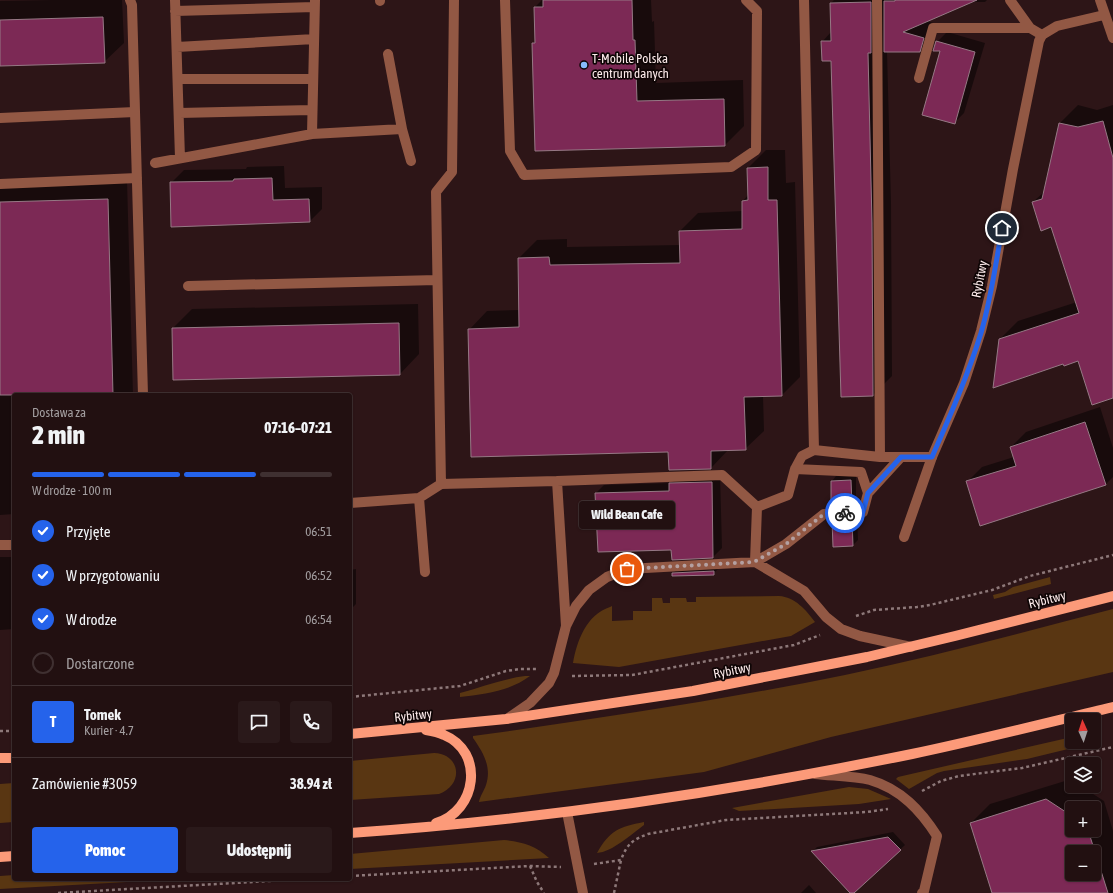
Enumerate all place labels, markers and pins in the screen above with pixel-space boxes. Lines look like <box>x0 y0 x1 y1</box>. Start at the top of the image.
place label: T‑Mobile Polska centrum danych <box>592 51 669 81</box>
marker: T‑Mobile Polska centrum danych <box>579 60 589 70</box>
pin <box>985 211 1019 245</box>
callout: Wild Bean Cafe <box>579 501 675 529</box>
pin <box>610 552 644 586</box>

